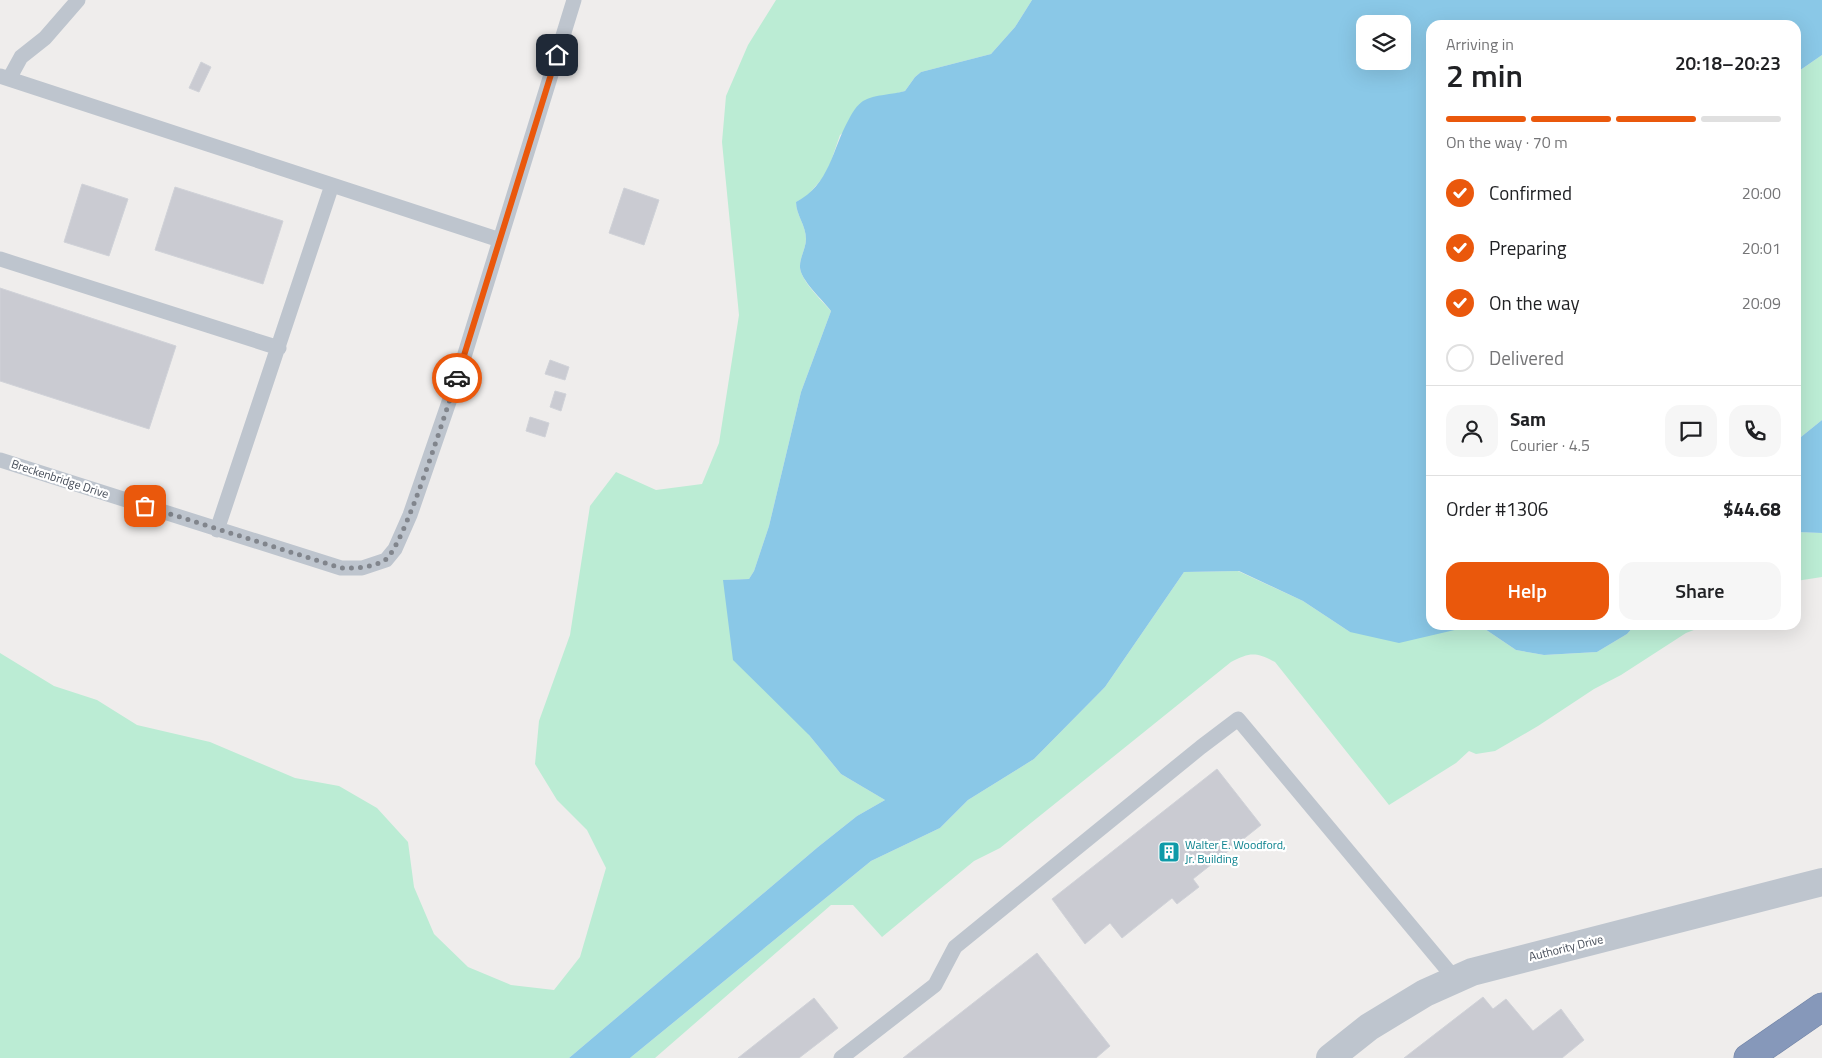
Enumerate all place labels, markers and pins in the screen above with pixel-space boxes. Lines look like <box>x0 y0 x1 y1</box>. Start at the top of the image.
pin <box>536 34 578 76</box>
pin <box>124 485 166 527</box>
place label: Walter E. Woodford, Jr. Building <box>1185 835 1286 868</box>
building icon: Walter E. Woodford, Jr. Building <box>1157 840 1181 864</box>

